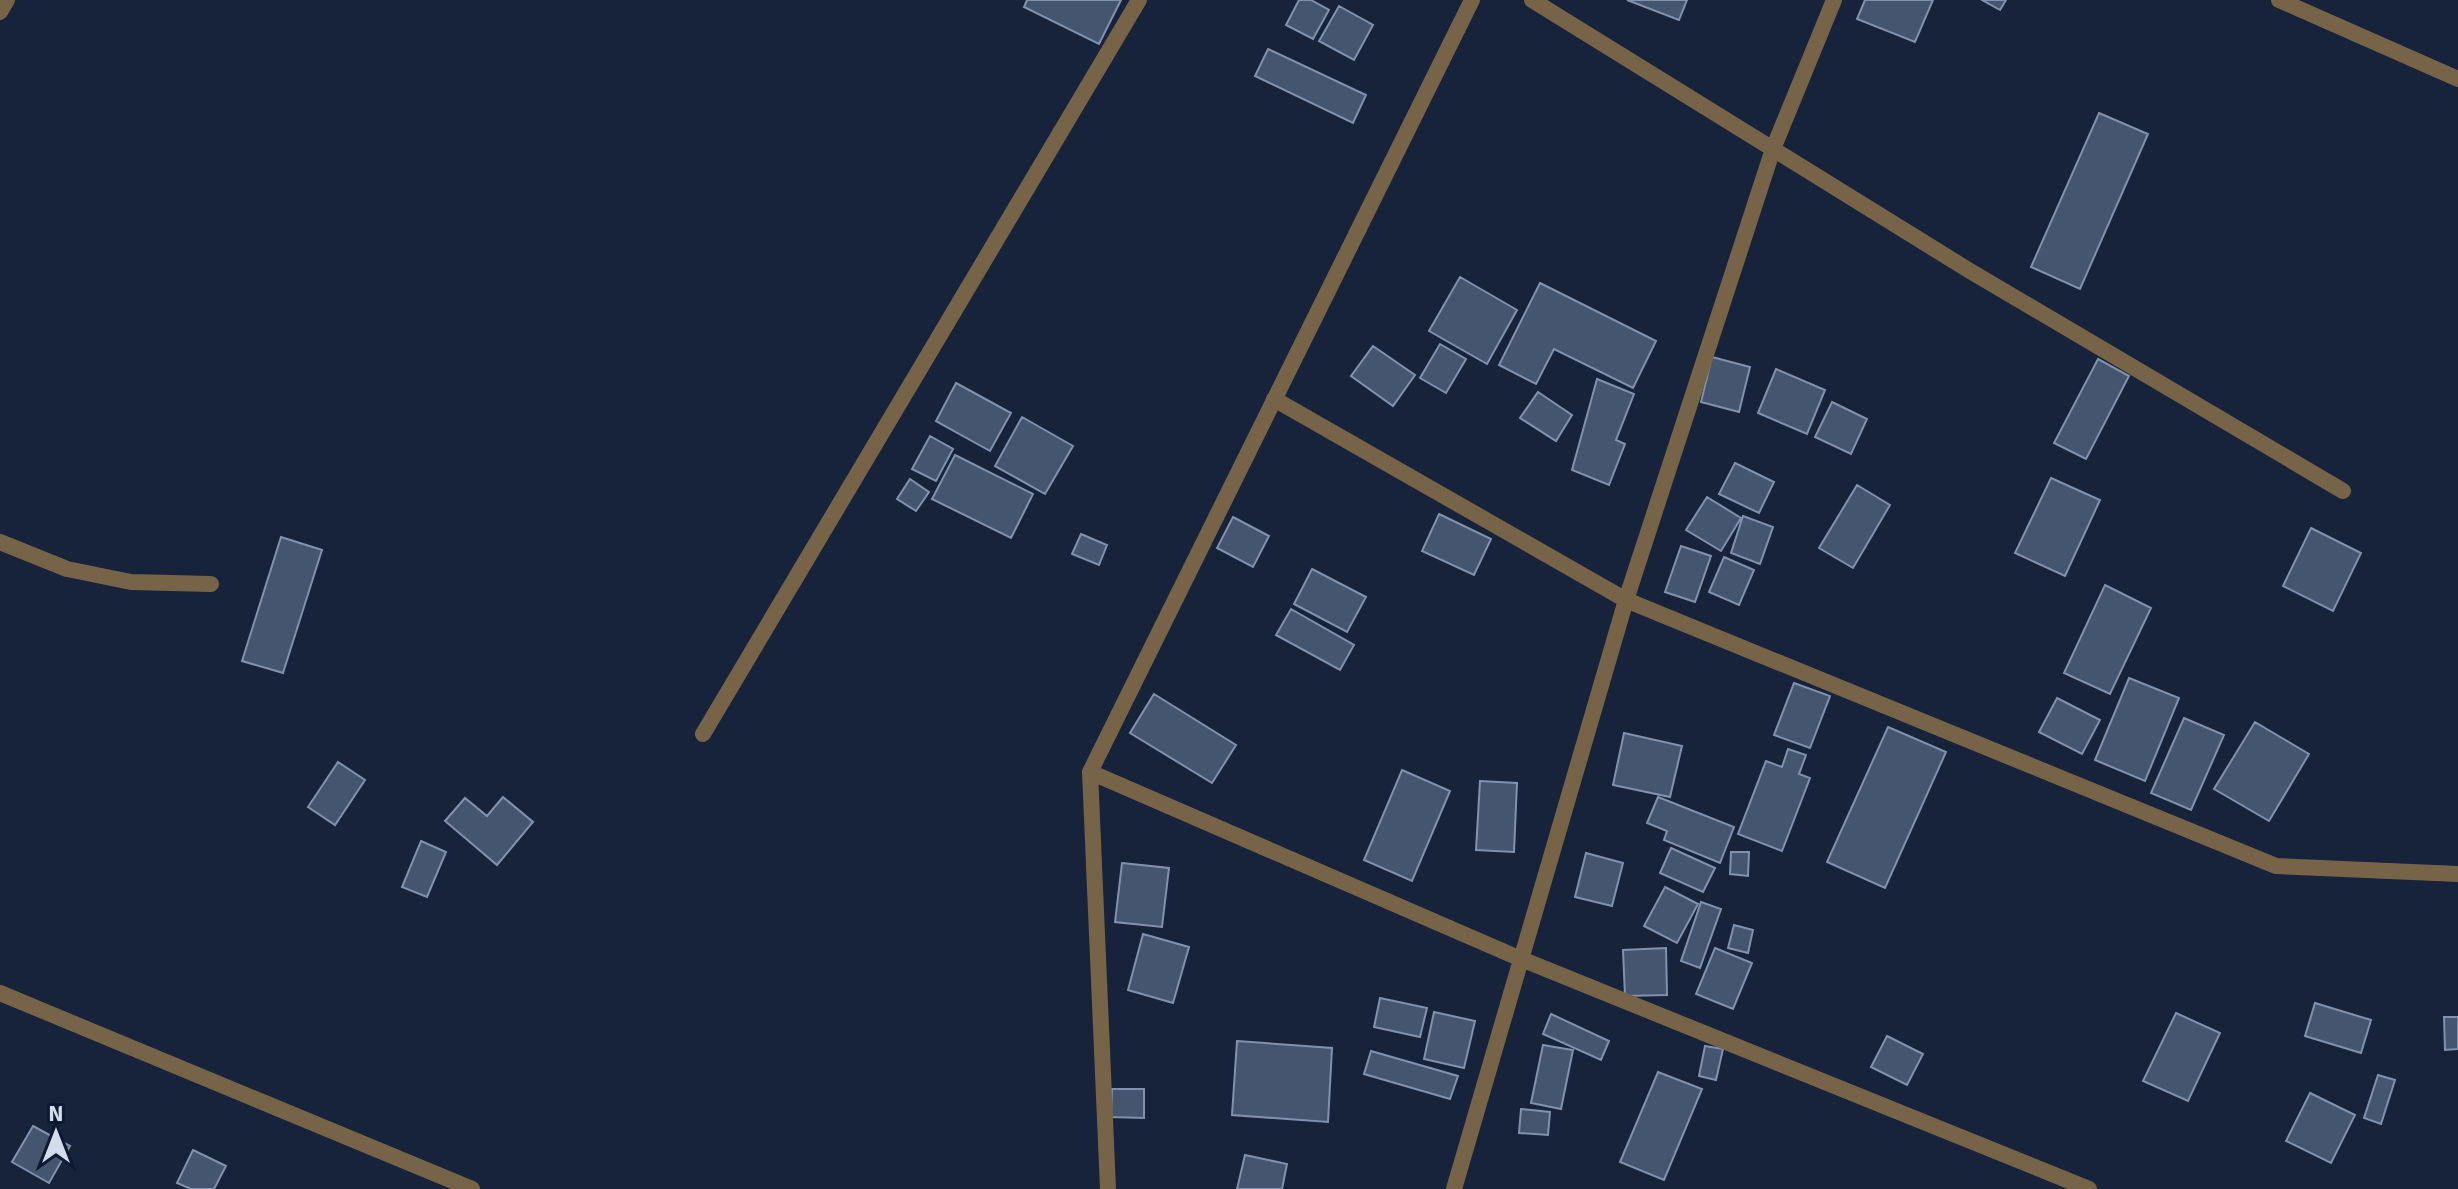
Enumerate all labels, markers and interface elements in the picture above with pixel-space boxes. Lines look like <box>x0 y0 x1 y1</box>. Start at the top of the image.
north arrow <box>16 1093 96 1173</box>
text: N <box>48 1100 64 1127</box>

